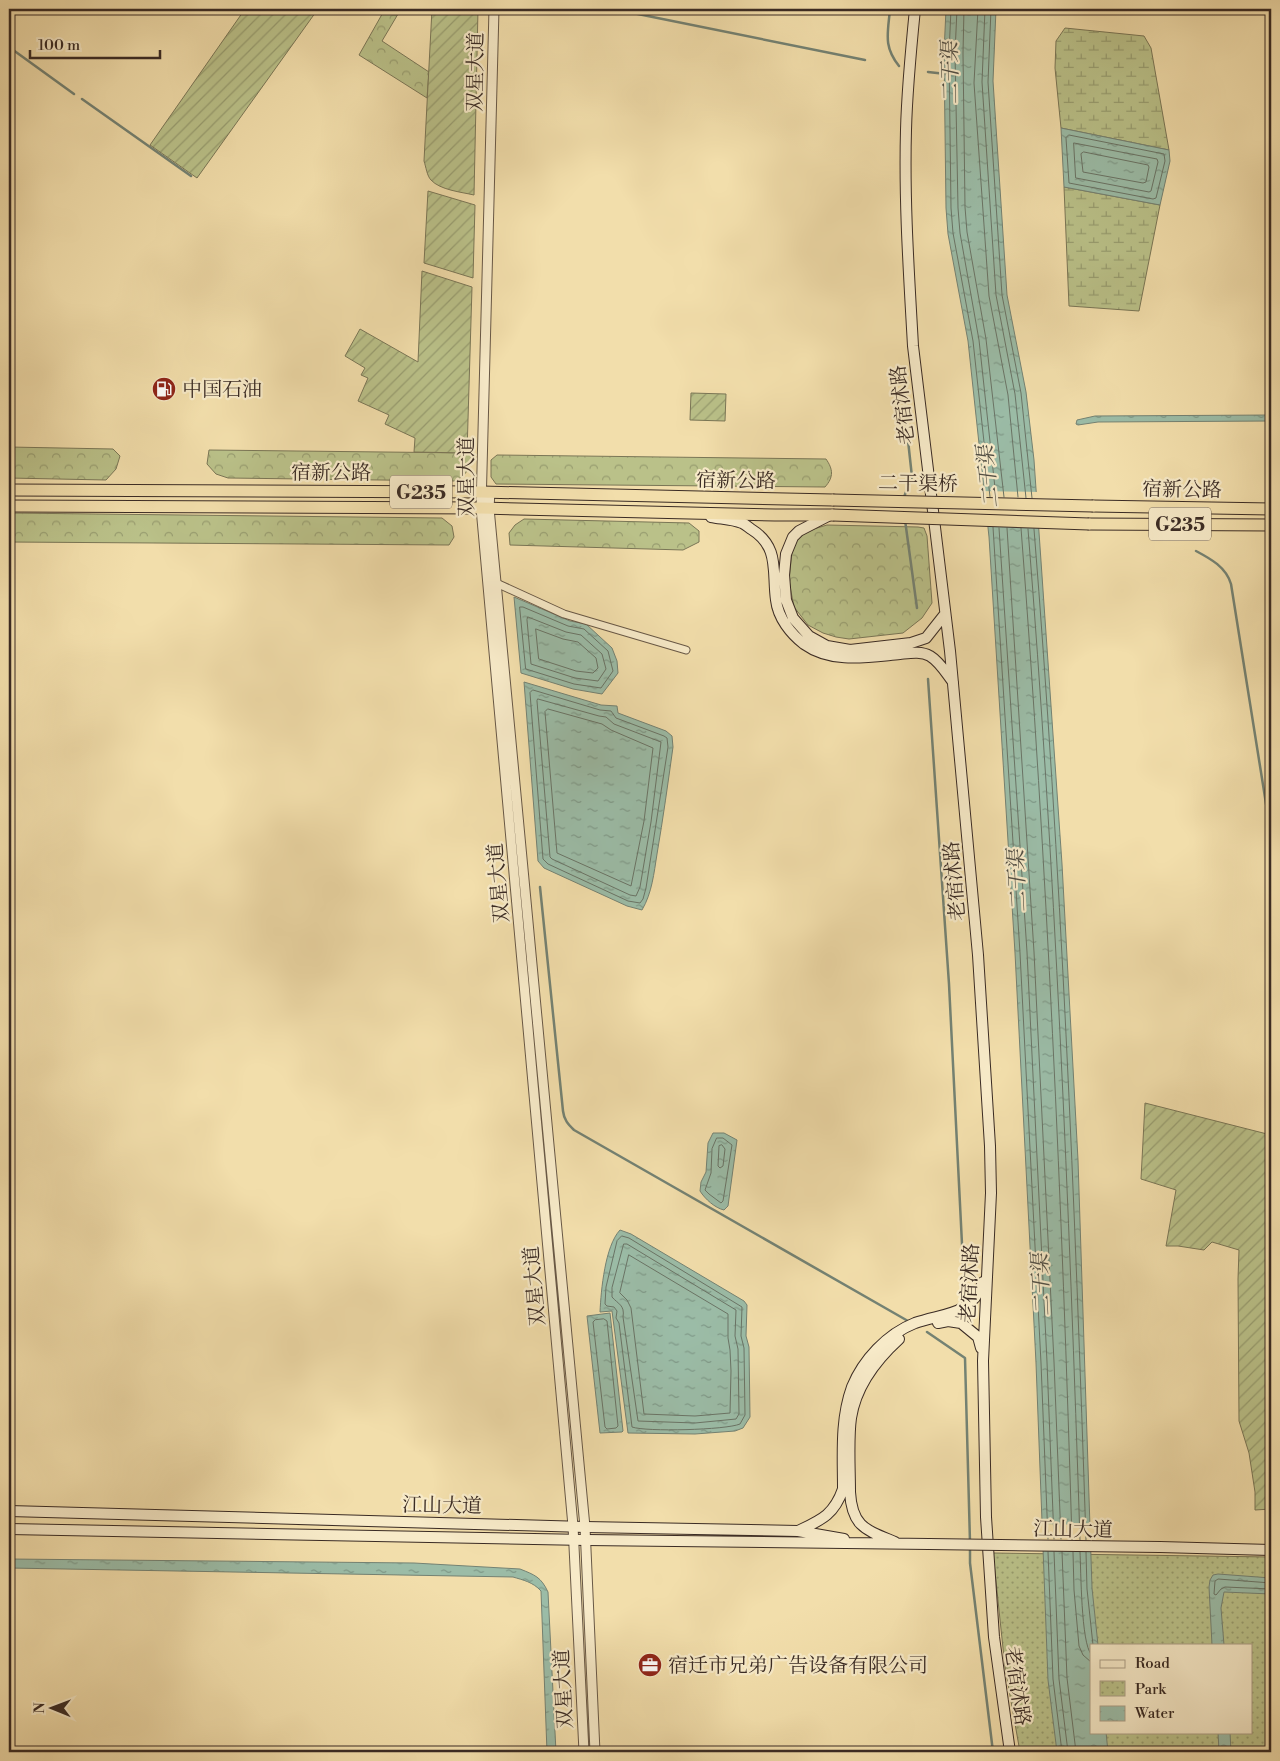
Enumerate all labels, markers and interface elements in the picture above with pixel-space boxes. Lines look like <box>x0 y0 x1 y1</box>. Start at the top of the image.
scale bar <box>30 28 160 60</box>
street label: 双星大道 <box>463 32 490 112</box>
text: 100 m <box>38 36 80 55</box>
water label: 二干渠 <box>937 38 965 105</box>
street label: 老宿沭路 <box>886 364 921 446</box>
fuel station icon: 中国石油 <box>151 376 177 402</box>
place label: 中国石油 <box>182 378 262 403</box>
street label: 双星大道 <box>455 437 480 517</box>
water label: 二干渠 <box>972 441 1005 510</box>
street label: 宿新公路 <box>291 461 371 486</box>
street label: 宿新公路 <box>696 468 776 495</box>
street label: 二干渠桥 <box>878 471 958 498</box>
road number: G235 <box>390 476 452 508</box>
street label: 宿新公路 <box>1142 477 1222 504</box>
road number: G235 <box>1149 508 1211 540</box>
street label: 老宿沭路 <box>940 840 971 922</box>
street label: 双星大道 <box>484 842 515 924</box>
water label: 二干渠 <box>1003 846 1033 913</box>
street label: 老宿沭路 <box>956 1242 985 1324</box>
street label: 双星大道 <box>520 1245 551 1327</box>
water label: 二干渠 <box>1027 1250 1057 1317</box>
street label: 江山大道 <box>402 1493 482 1520</box>
street label: 江山大道 <box>1033 1517 1113 1544</box>
legend <box>1090 1644 1252 1734</box>
street label: 老宿沭路 <box>999 1645 1034 1728</box>
street label: 双星大道 <box>550 1648 579 1730</box>
office icon: 宿迁市兄弟广告设备有限公司 <box>637 1652 663 1678</box>
place label: 宿迁市兄弟广告设备有限公司 <box>668 1654 928 1679</box>
text: Road <box>1135 1654 1170 1673</box>
text: Park <box>1135 1680 1167 1699</box>
north arrow <box>28 1684 78 1734</box>
text: N <box>31 1702 49 1713</box>
text: Water <box>1134 1704 1175 1723</box>

